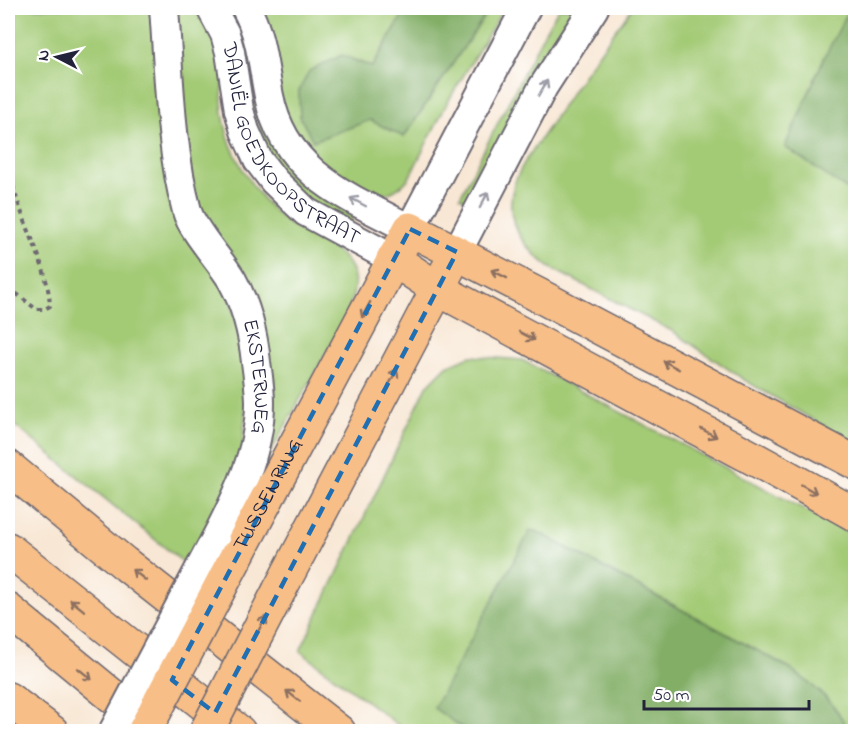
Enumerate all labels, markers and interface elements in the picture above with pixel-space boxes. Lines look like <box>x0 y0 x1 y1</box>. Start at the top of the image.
north arrow <box>27 27 87 87</box>
street label: DANIËL GOEDKOOPSTRAAT <box>213 38 365 253</box>
text: N <box>32 48 57 62</box>
one-way arrow <box>538 79 549 97</box>
one-way arrow <box>479 192 490 210</box>
one-way arrow <box>350 196 367 208</box>
one-way arrow <box>490 268 508 280</box>
one-way arrow <box>360 301 372 319</box>
street label: EKSTERWEG <box>234 316 275 436</box>
one-way arrow <box>518 330 535 342</box>
one-way arrow <box>663 359 681 370</box>
one-way arrow <box>387 368 399 386</box>
one-way arrow <box>699 428 717 439</box>
street label: TUSSENRING <box>227 434 311 557</box>
one-way arrow <box>800 483 817 495</box>
one-way arrow <box>132 569 148 582</box>
one-way arrow <box>70 598 86 611</box>
one-way arrow <box>256 616 268 633</box>
one-way arrow <box>77 667 92 681</box>
scale bar <box>644 673 809 711</box>
text: 50 m <box>653 683 690 709</box>
one-way arrow <box>285 689 301 702</box>

